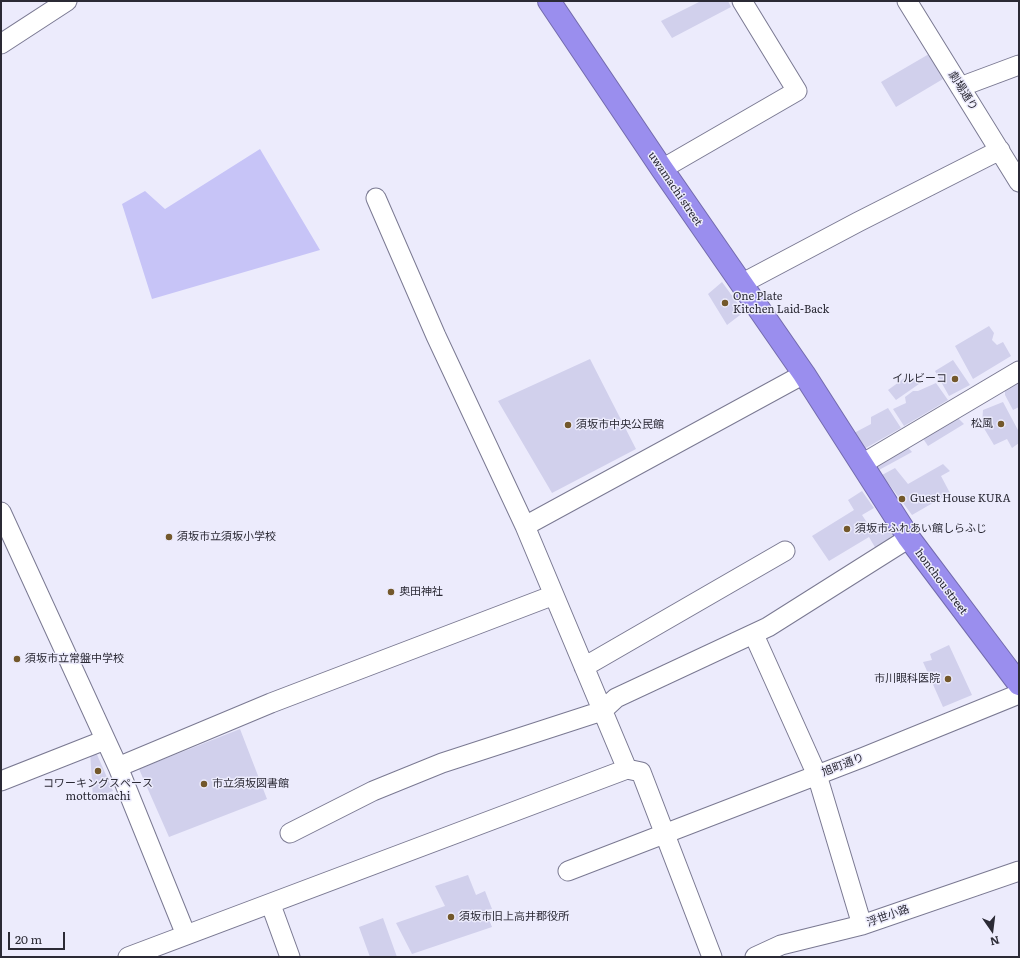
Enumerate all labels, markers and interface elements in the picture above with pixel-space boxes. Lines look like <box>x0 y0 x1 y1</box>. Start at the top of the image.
street label: 劇場通り <box>946 69 980 113</box>
street label: uwamachi street <box>645 149 705 229</box>
place label: One Plate Kitchen Laid-Back <box>733 290 829 316</box>
marker: One Plate Kitchen Laid-Back <box>720 298 730 308</box>
place label: イルビーコ <box>892 372 947 386</box>
marker: イルビーコ <box>950 374 960 384</box>
place label: 松風 <box>971 417 993 431</box>
place label: 須坂市中央公民館 <box>576 418 664 432</box>
marker: 松風 <box>996 419 1006 429</box>
marker: 須坂市中央公民館 <box>563 420 573 430</box>
place label: Guest House KURA <box>910 492 1011 506</box>
marker: Guest House KURA <box>897 494 907 504</box>
place label: 須坂市ふれあい館しらふじ <box>855 522 987 536</box>
marker: 須坂市ふれあい館しらふじ <box>842 524 852 534</box>
place label: 須坂市立須坂小学校 <box>177 530 276 544</box>
marker: 須坂市立須坂小学校 <box>164 532 174 542</box>
street label: honchou street <box>912 547 970 617</box>
place label: 奥田神社 <box>399 585 443 599</box>
marker: 奥田神社 <box>386 587 396 597</box>
place label: 須坂市立常盤中学校 <box>25 652 124 666</box>
marker: 須坂市立常盤中学校 <box>12 654 22 664</box>
place label: 市川眼科医院 <box>874 672 940 686</box>
marker: 市川眼科医院 <box>943 674 953 684</box>
street label: 旭町通り <box>820 751 866 779</box>
marker: コワーキングスペース mottomachi <box>93 766 103 776</box>
place label: コワーキングスペース mottomachi <box>43 777 153 803</box>
place label: 市立須坂図書館 <box>212 777 289 791</box>
marker: 市立須坂図書館 <box>199 779 209 789</box>
street label: 浮世小路 <box>865 903 911 929</box>
place label: 須坂市旧上高井郡役所 <box>459 910 569 924</box>
north arrow <box>972 910 1012 950</box>
marker: 須坂市旧上高井郡役所 <box>446 912 456 922</box>
scale bar <box>10 924 67 950</box>
text: 20 m <box>15 930 42 948</box>
text: N <box>988 933 1001 951</box>

